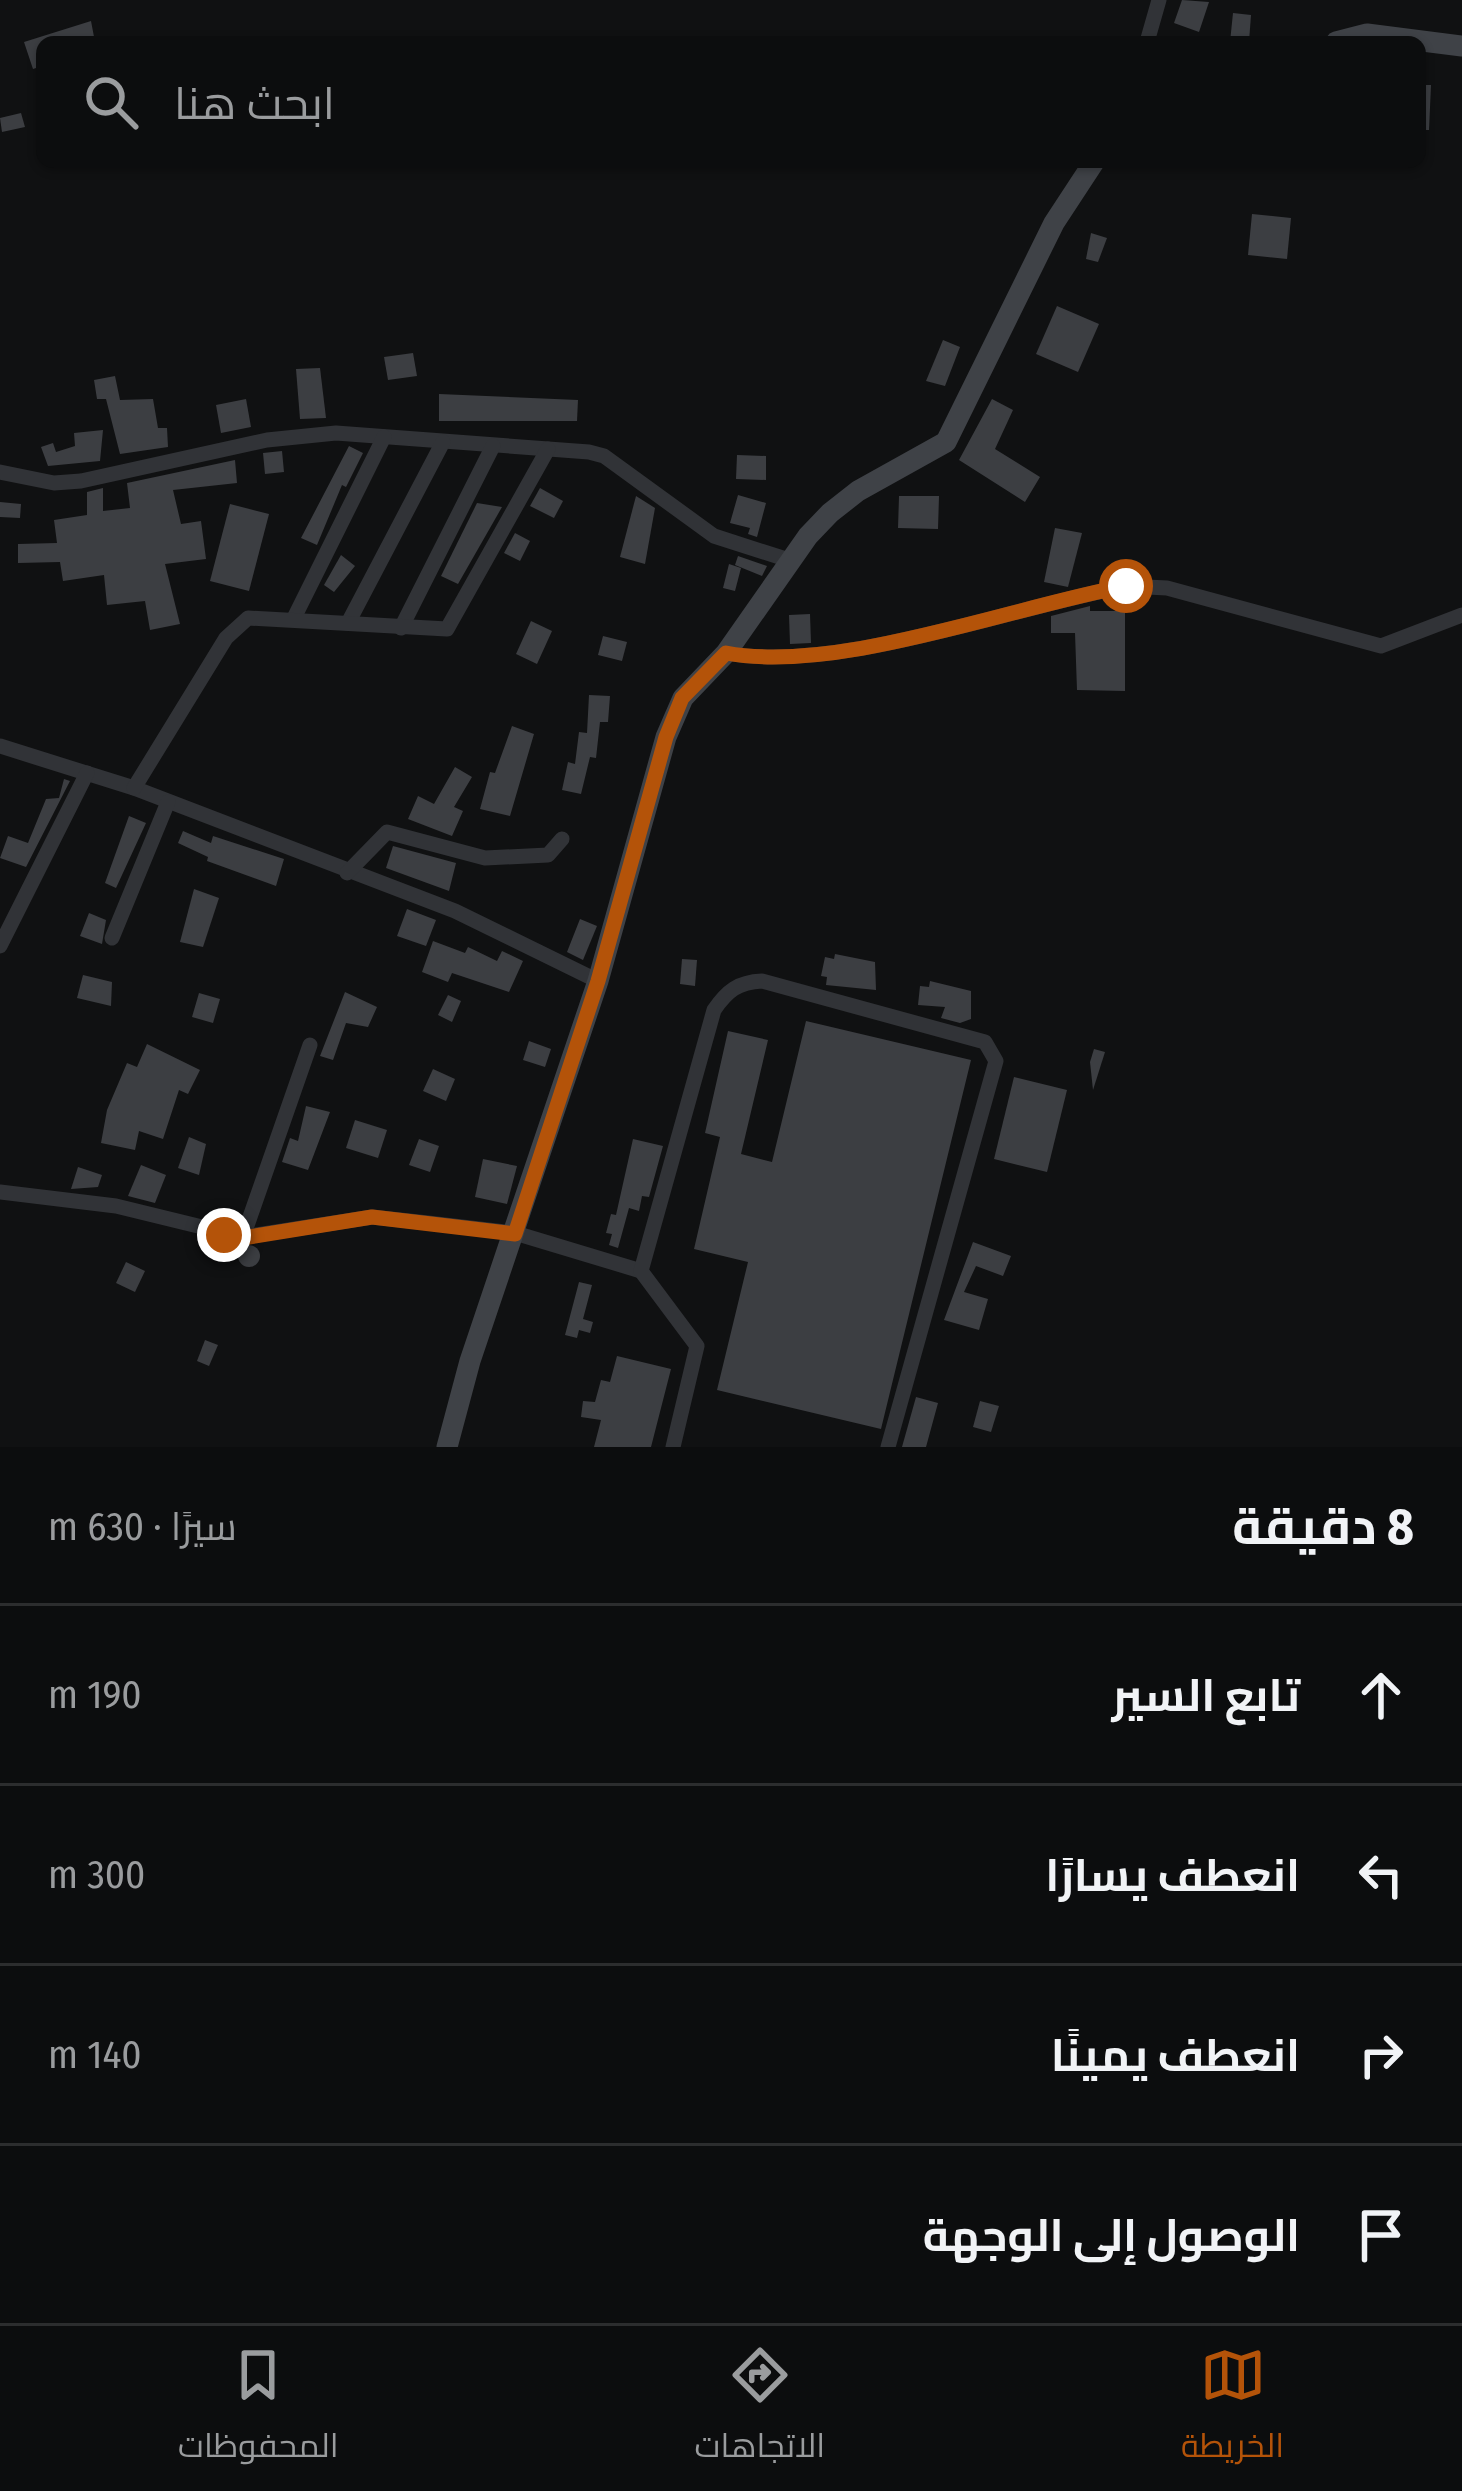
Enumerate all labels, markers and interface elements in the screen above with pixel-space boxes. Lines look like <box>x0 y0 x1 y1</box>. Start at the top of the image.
search box <box>36 36 1426 168</box>
icon: search <box>78 69 144 135</box>
text: ابحث هنا <box>174 77 335 131</box>
route start <box>1099 559 1153 613</box>
route end <box>197 1208 251 1262</box>
text: 8 دقيقة <box>1232 1496 1414 1558</box>
text: سيرًا · 630 m <box>48 1504 237 1550</box>
icon: ahead <box>1348 1662 1414 1728</box>
text: تابع السير <box>1112 1669 1300 1723</box>
text: 190 m <box>48 1672 142 1718</box>
icon: left <box>1348 1842 1414 1908</box>
text: انعطف يسارًا <box>1045 1849 1300 1903</box>
text: 300 m <box>48 1852 145 1898</box>
icon: right <box>1348 2022 1414 2088</box>
text: انعطف يمينًا <box>1051 2029 1300 2083</box>
text: 140 m <box>48 2032 142 2078</box>
icon: arrive <box>1348 2202 1414 2268</box>
text: الوصول إلى الوجهة <box>923 2209 1300 2263</box>
tab: المحفوظات <box>178 2342 339 2476</box>
tab: الاتجاهات <box>694 2342 825 2476</box>
tab: الخريطة <box>1181 2342 1284 2476</box>

